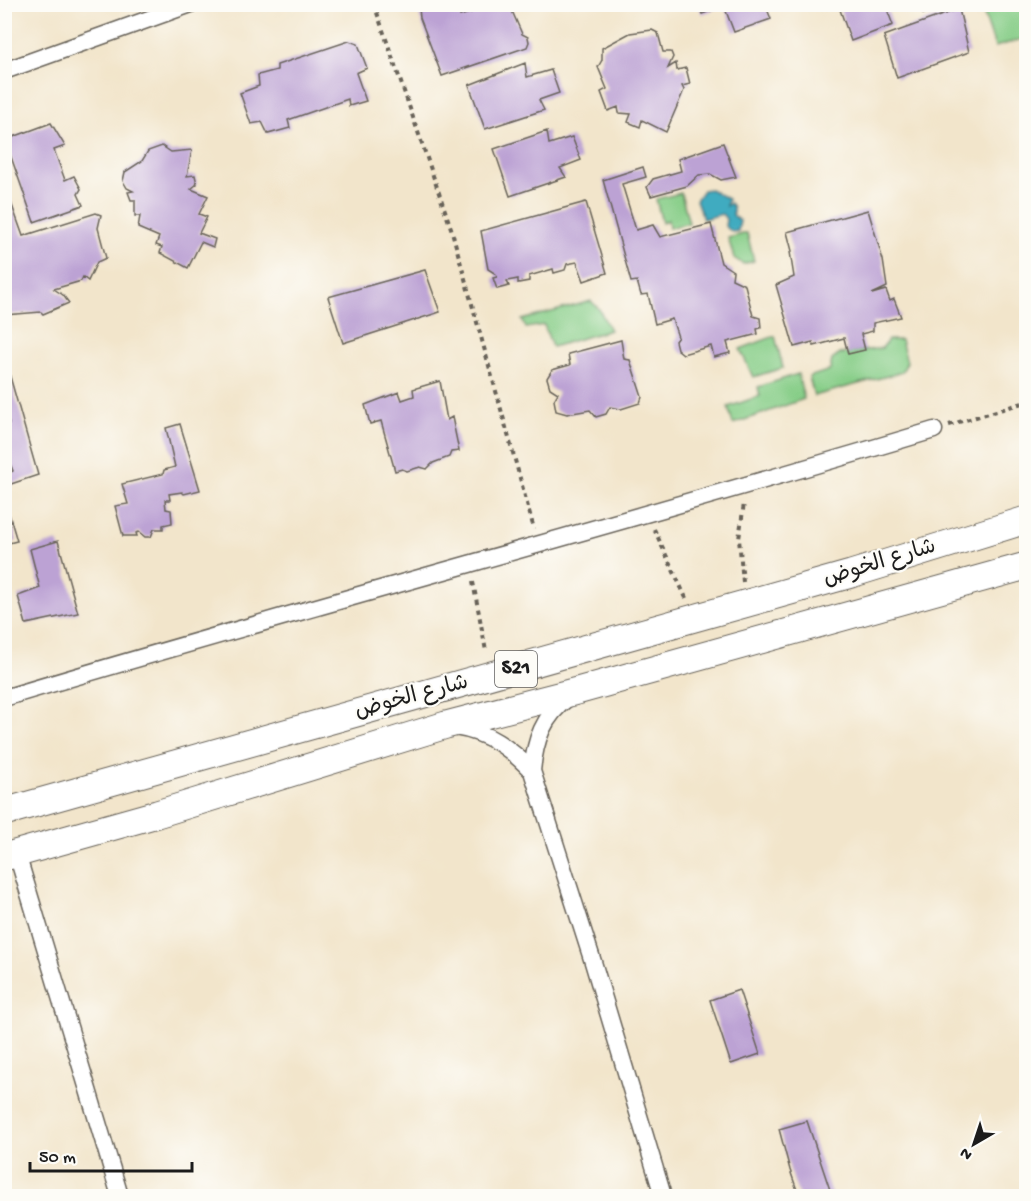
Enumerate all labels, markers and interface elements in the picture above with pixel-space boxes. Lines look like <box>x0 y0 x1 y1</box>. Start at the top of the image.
street label: شارع الخوض <box>821 535 939 593</box>
road number: S21 <box>495 651 537 687</box>
street label: شارع الخوض <box>352 670 472 726</box>
north arrow <box>944 1114 1004 1174</box>
scale bar <box>30 1135 192 1173</box>
text: N <box>956 1142 977 1164</box>
text: 50 m <box>39 1148 76 1169</box>

